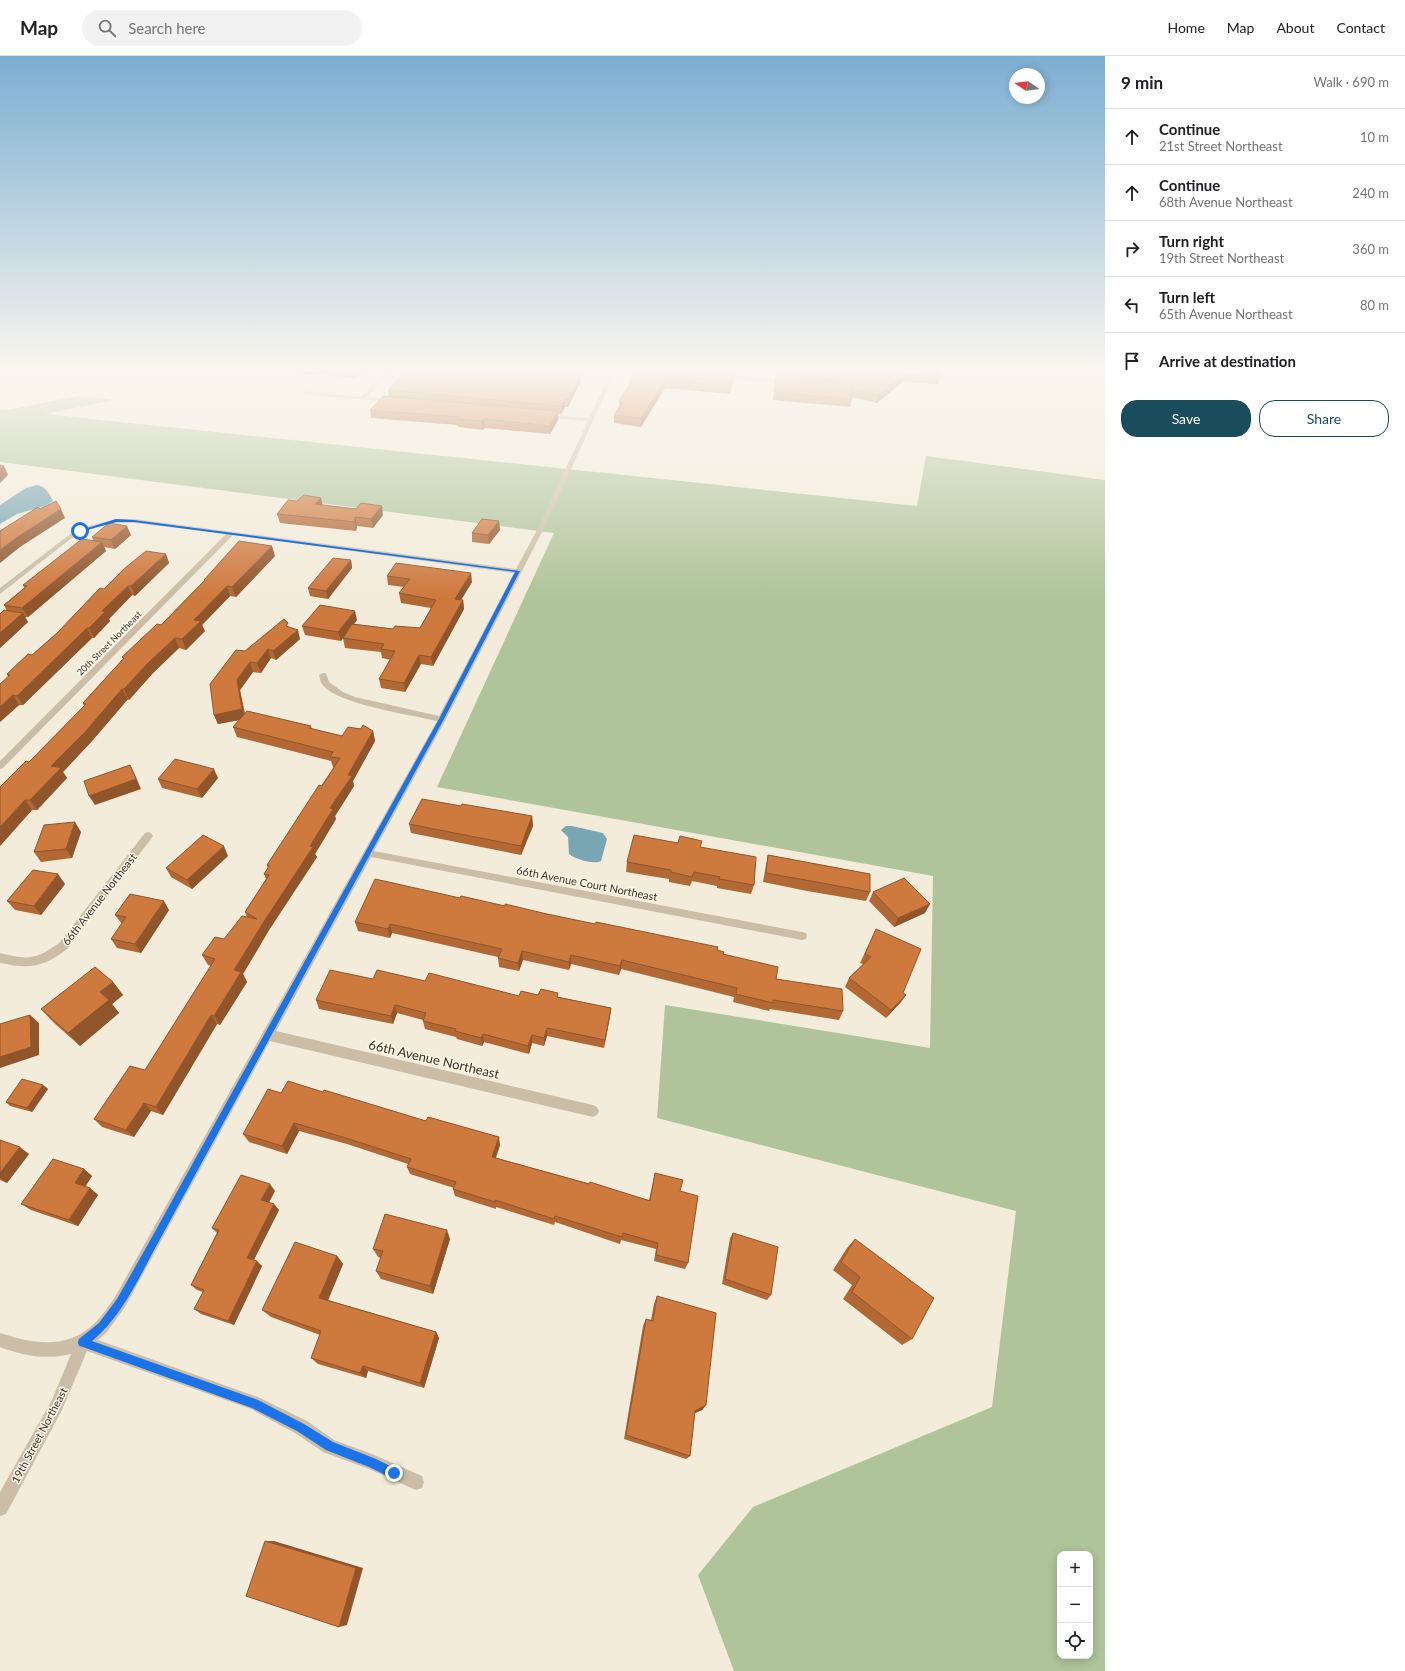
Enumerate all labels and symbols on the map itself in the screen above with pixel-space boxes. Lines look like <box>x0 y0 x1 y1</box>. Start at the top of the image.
north arrow <box>1009 68 1045 104</box>
route start <box>71 522 89 540</box>
street label: 20th Street Northeast <box>74 608 144 678</box>
street label: 66th Avenue Northeast <box>59 850 139 948</box>
street label: 66th Avenue Court Northeast <box>515 863 659 903</box>
street label: 66th Avenue Northeast <box>367 1036 501 1082</box>
street label: 19th Street Northeast <box>8 1385 70 1485</box>
route end <box>385 1464 403 1482</box>

